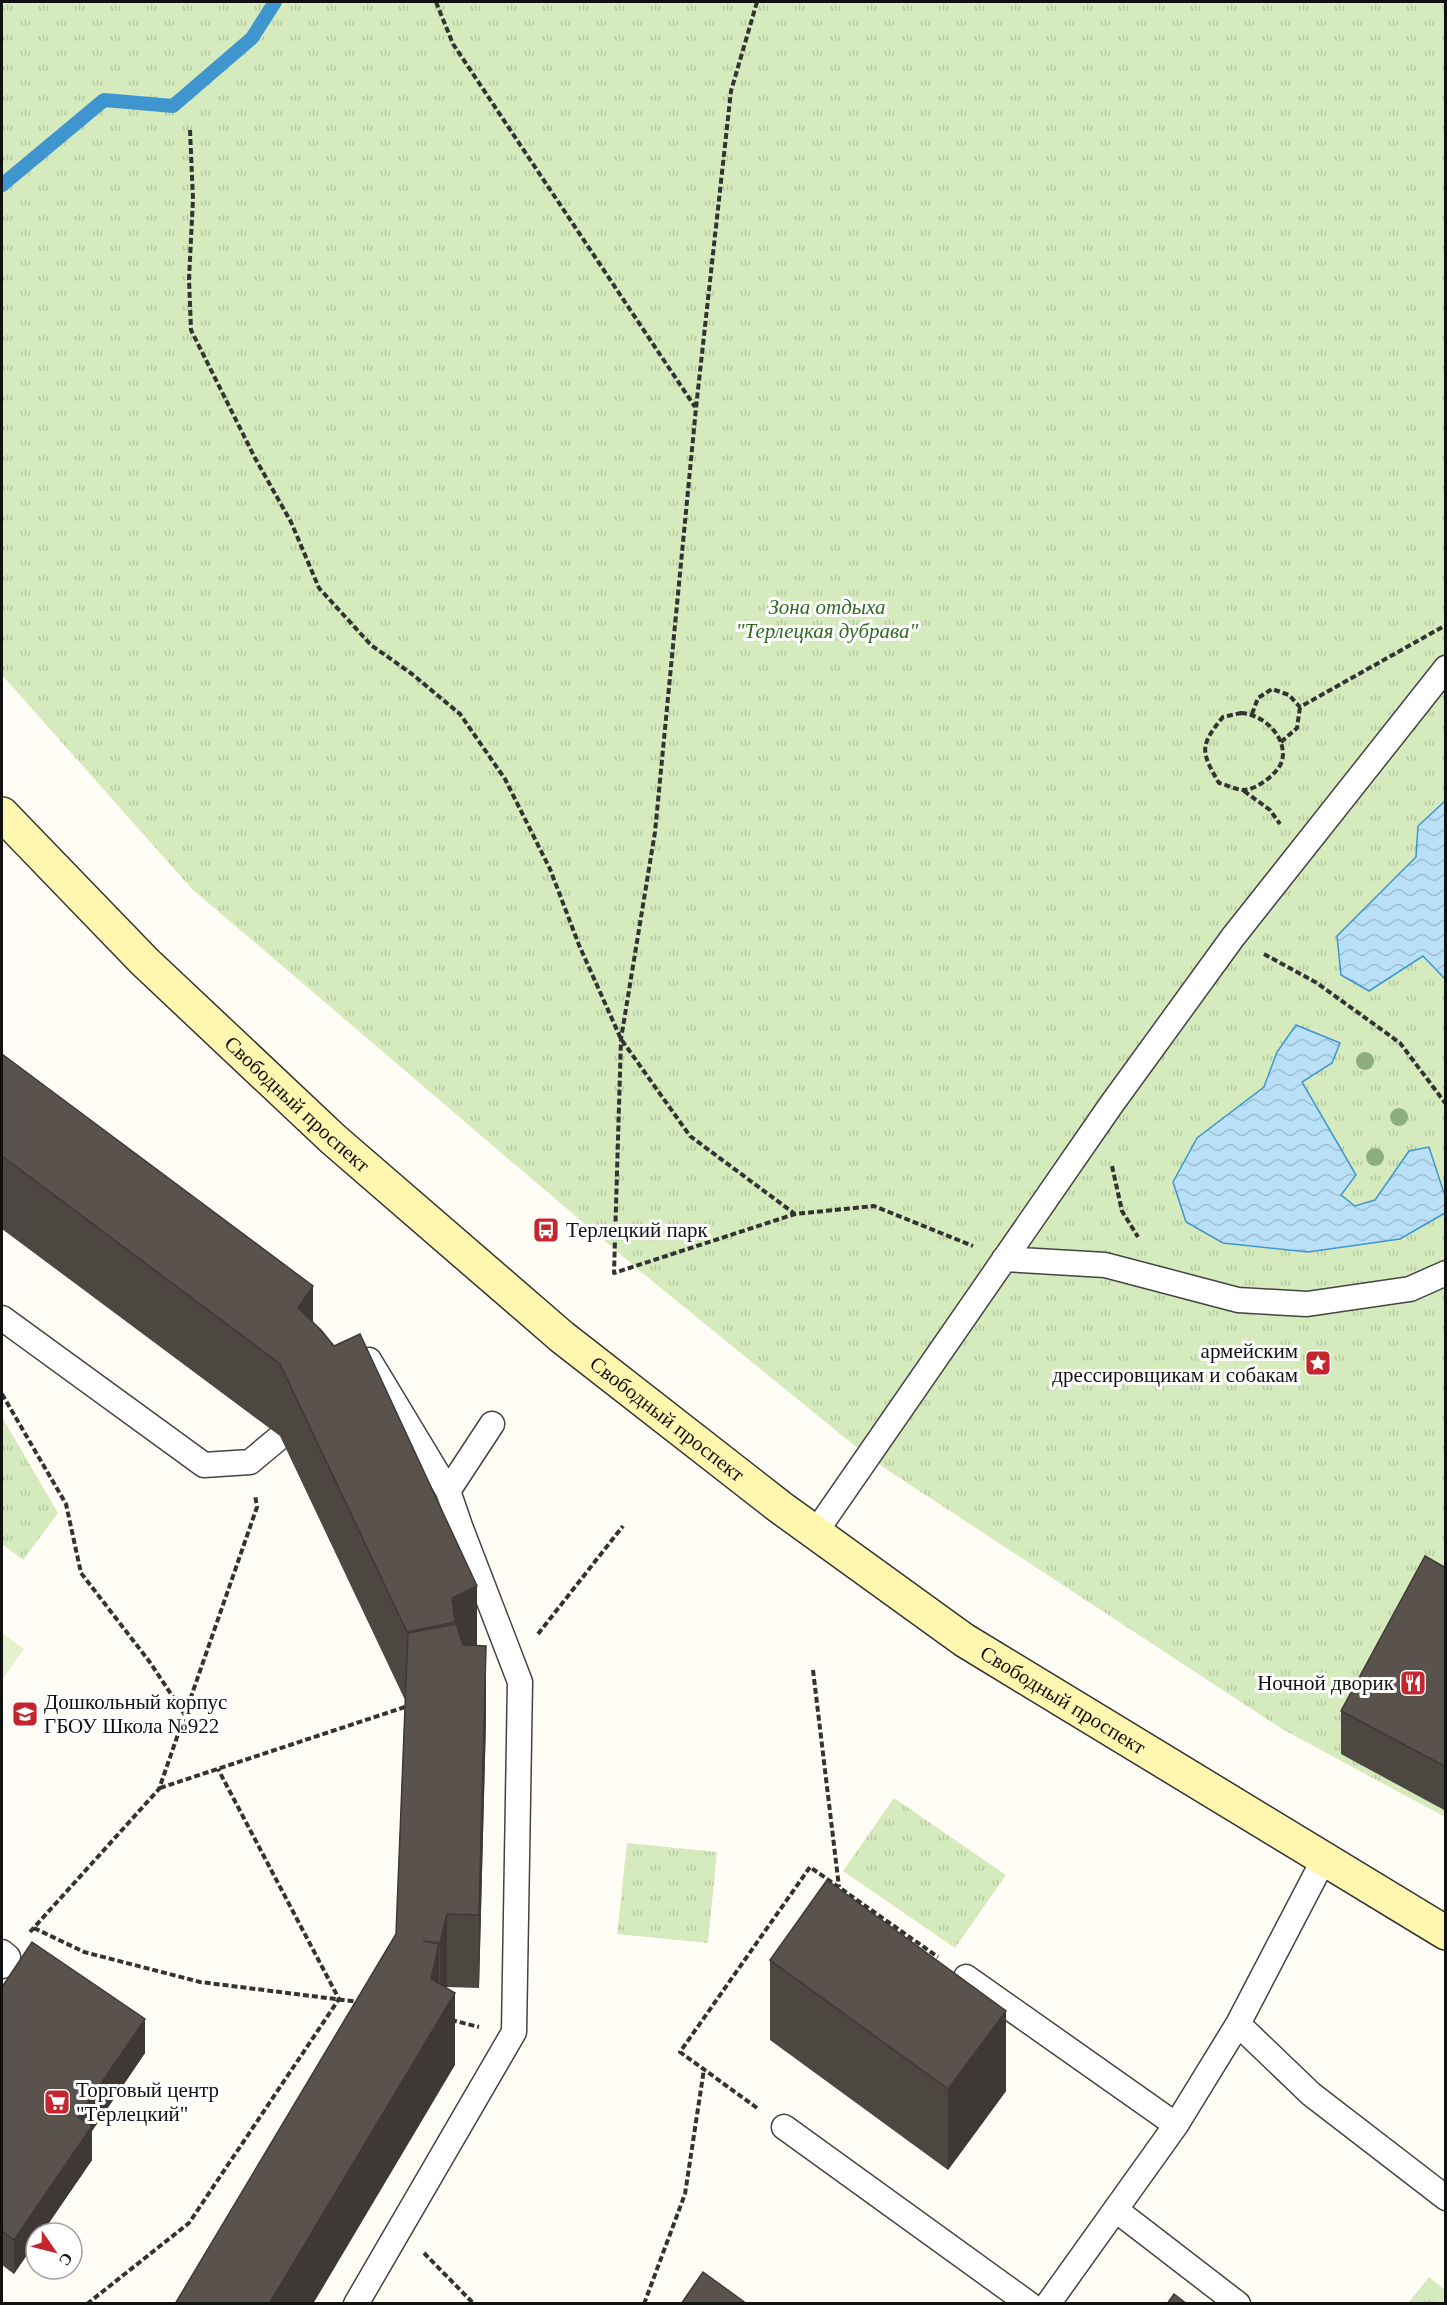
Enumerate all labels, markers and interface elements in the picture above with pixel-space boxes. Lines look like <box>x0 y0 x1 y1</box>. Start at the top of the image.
park label: Зона отдыха "Терлецкая дубрава" <box>736 595 918 643</box>
street label: Свободный проспект <box>219 1031 375 1177</box>
bus stop icon: Терлецкий парк <box>531 1215 561 1245</box>
place label: Терлецкий парк <box>566 1218 709 1242</box>
place label: армейским дрессировщикам и собакам <box>1052 1339 1298 1387</box>
place icon: армейским дрессировщикам и собакам <box>1303 1348 1333 1378</box>
street label: Свободный проспект <box>585 1351 749 1487</box>
street label: Свободный проспект <box>976 1641 1150 1760</box>
restaurant icon: Ночной дворик <box>1398 1668 1428 1698</box>
place label: Ночной дворик <box>1257 1671 1395 1695</box>
place label: Дошкольный корпус ГБОУ Школа №922 <box>44 1690 227 1738</box>
school or university icon: Дошкольный корпус ГБОУ Школа №922 <box>10 1699 40 1729</box>
place label: Торговый центр "Терлецкий" <box>76 2078 219 2126</box>
supermarket icon: Торговый центр "Терлецкий" <box>42 2087 72 2117</box>
north arrow <box>24 2221 84 2281</box>
text: С <box>56 2250 76 2269</box>

